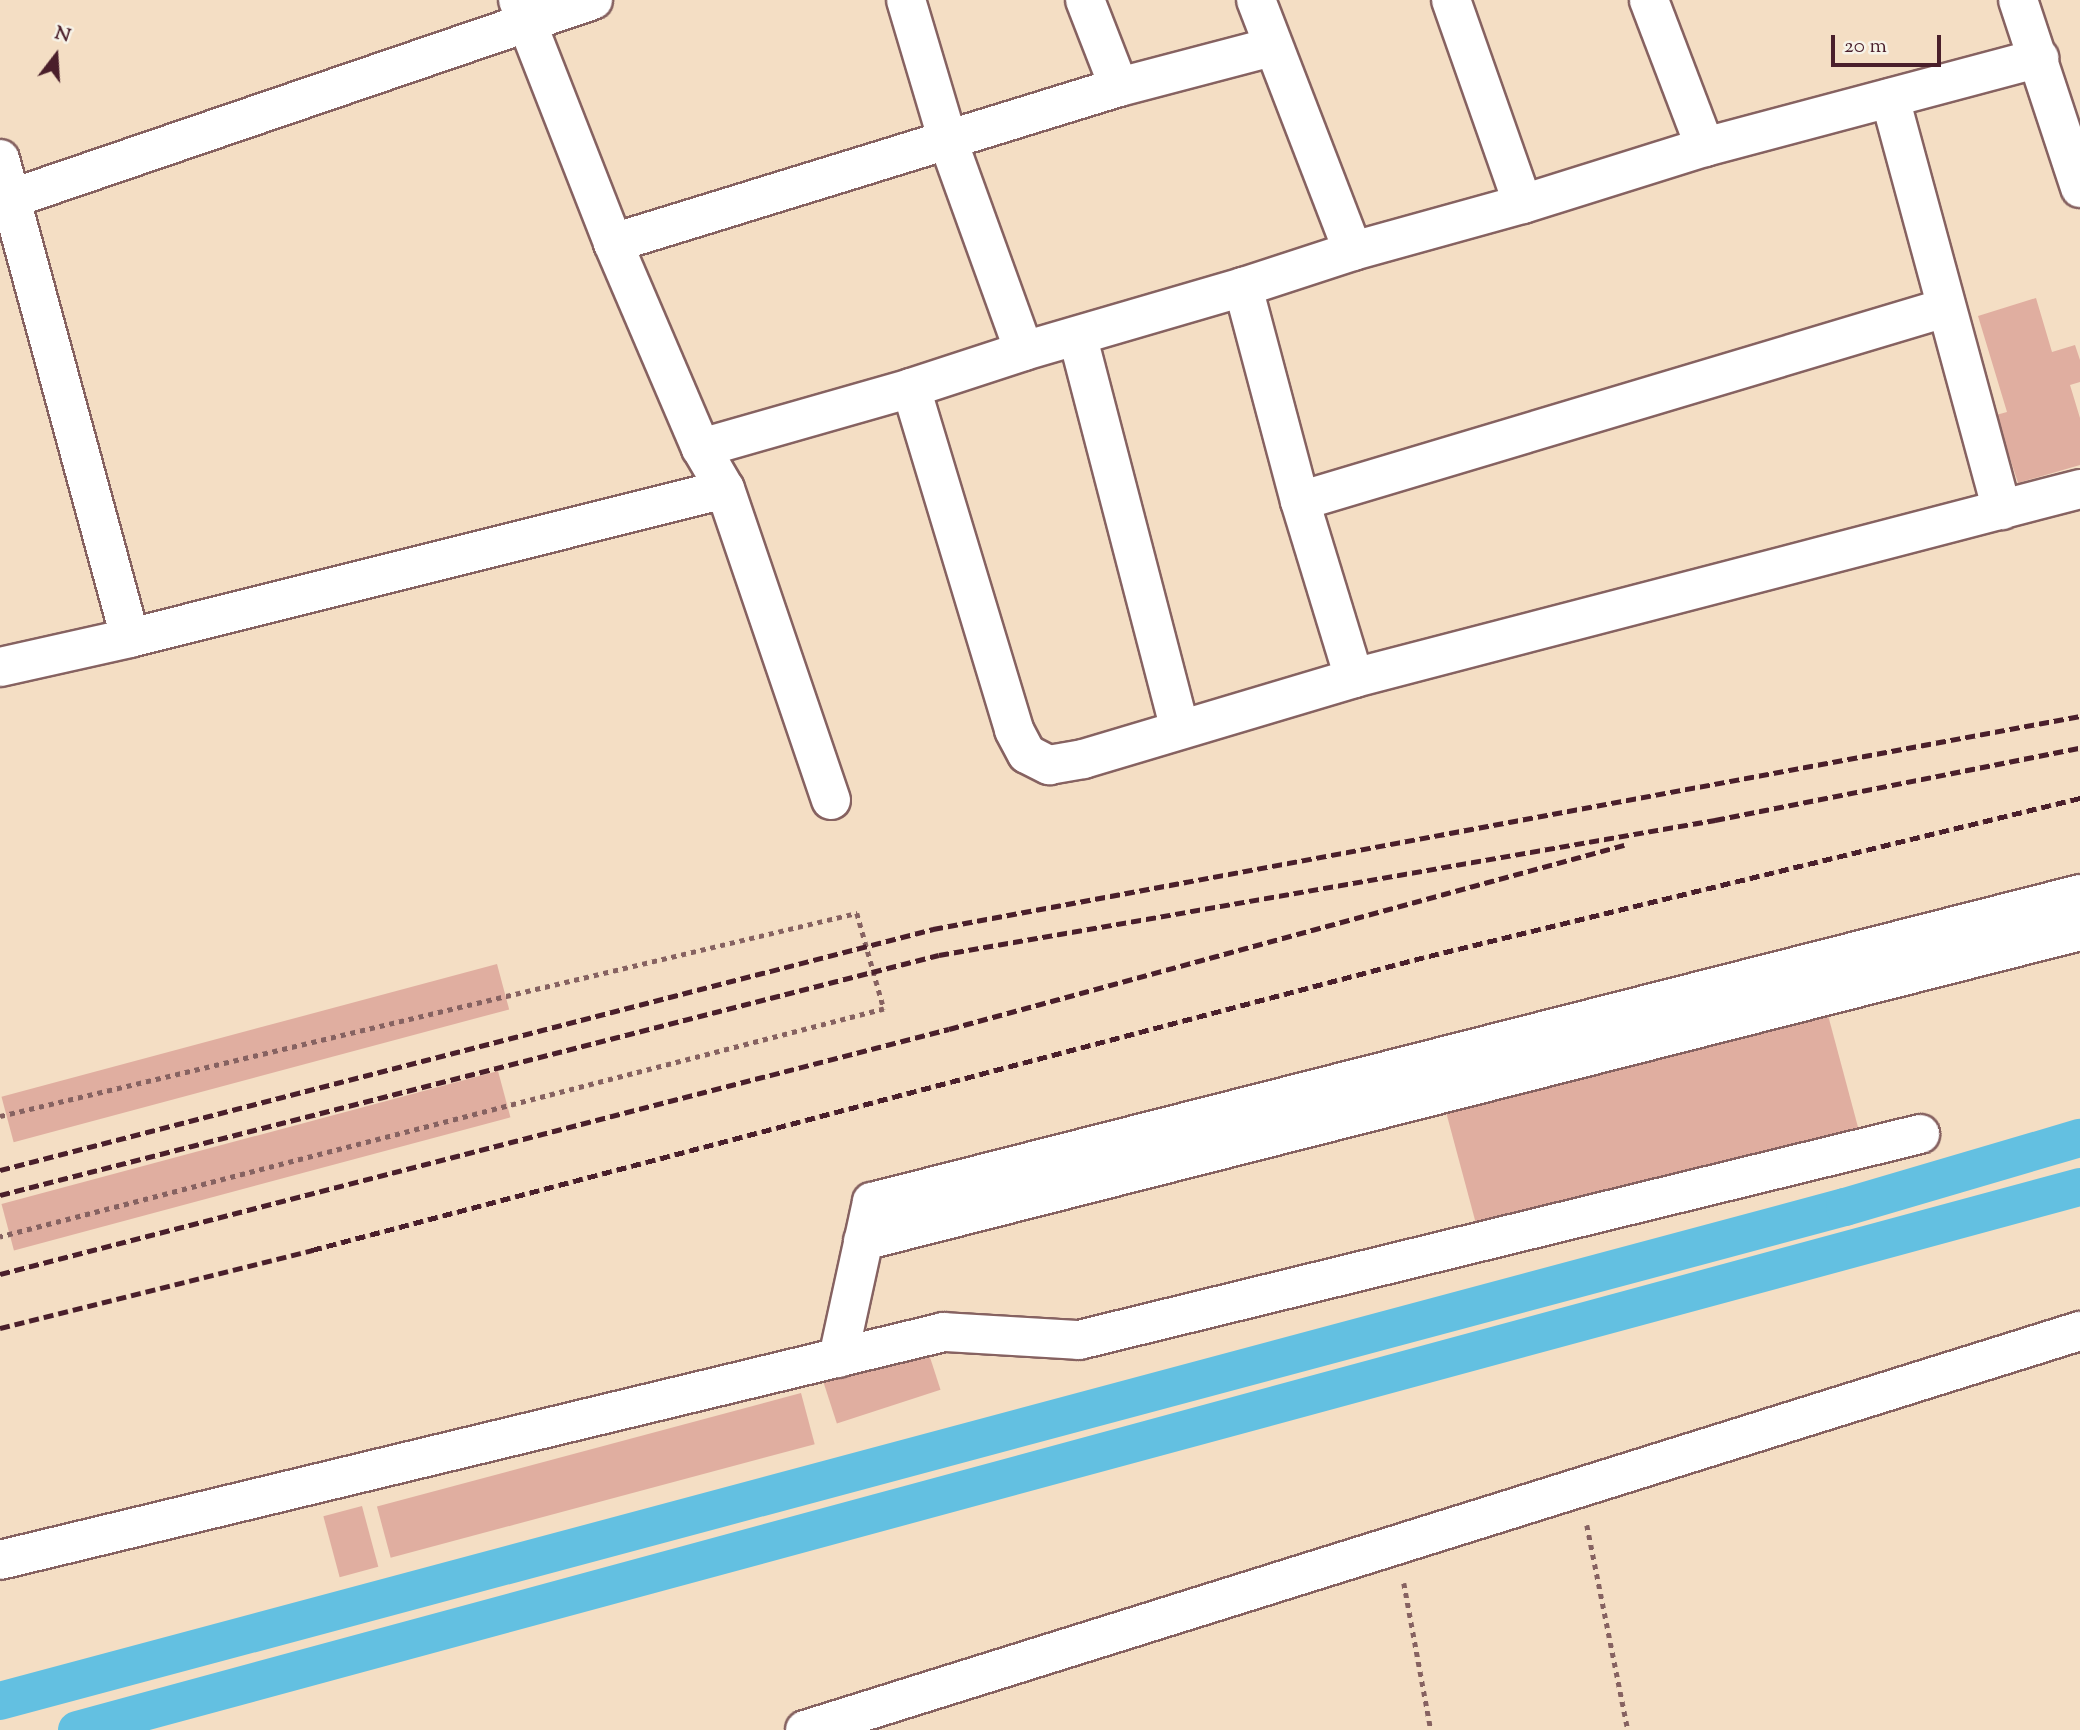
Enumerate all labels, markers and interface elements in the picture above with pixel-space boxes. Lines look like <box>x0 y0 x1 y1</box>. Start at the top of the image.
text: N <box>51 20 73 51</box>
north arrow <box>21 21 91 91</box>
scale bar <box>1835 21 1945 65</box>
text: 20 m <box>1844 32 1887 62</box>

